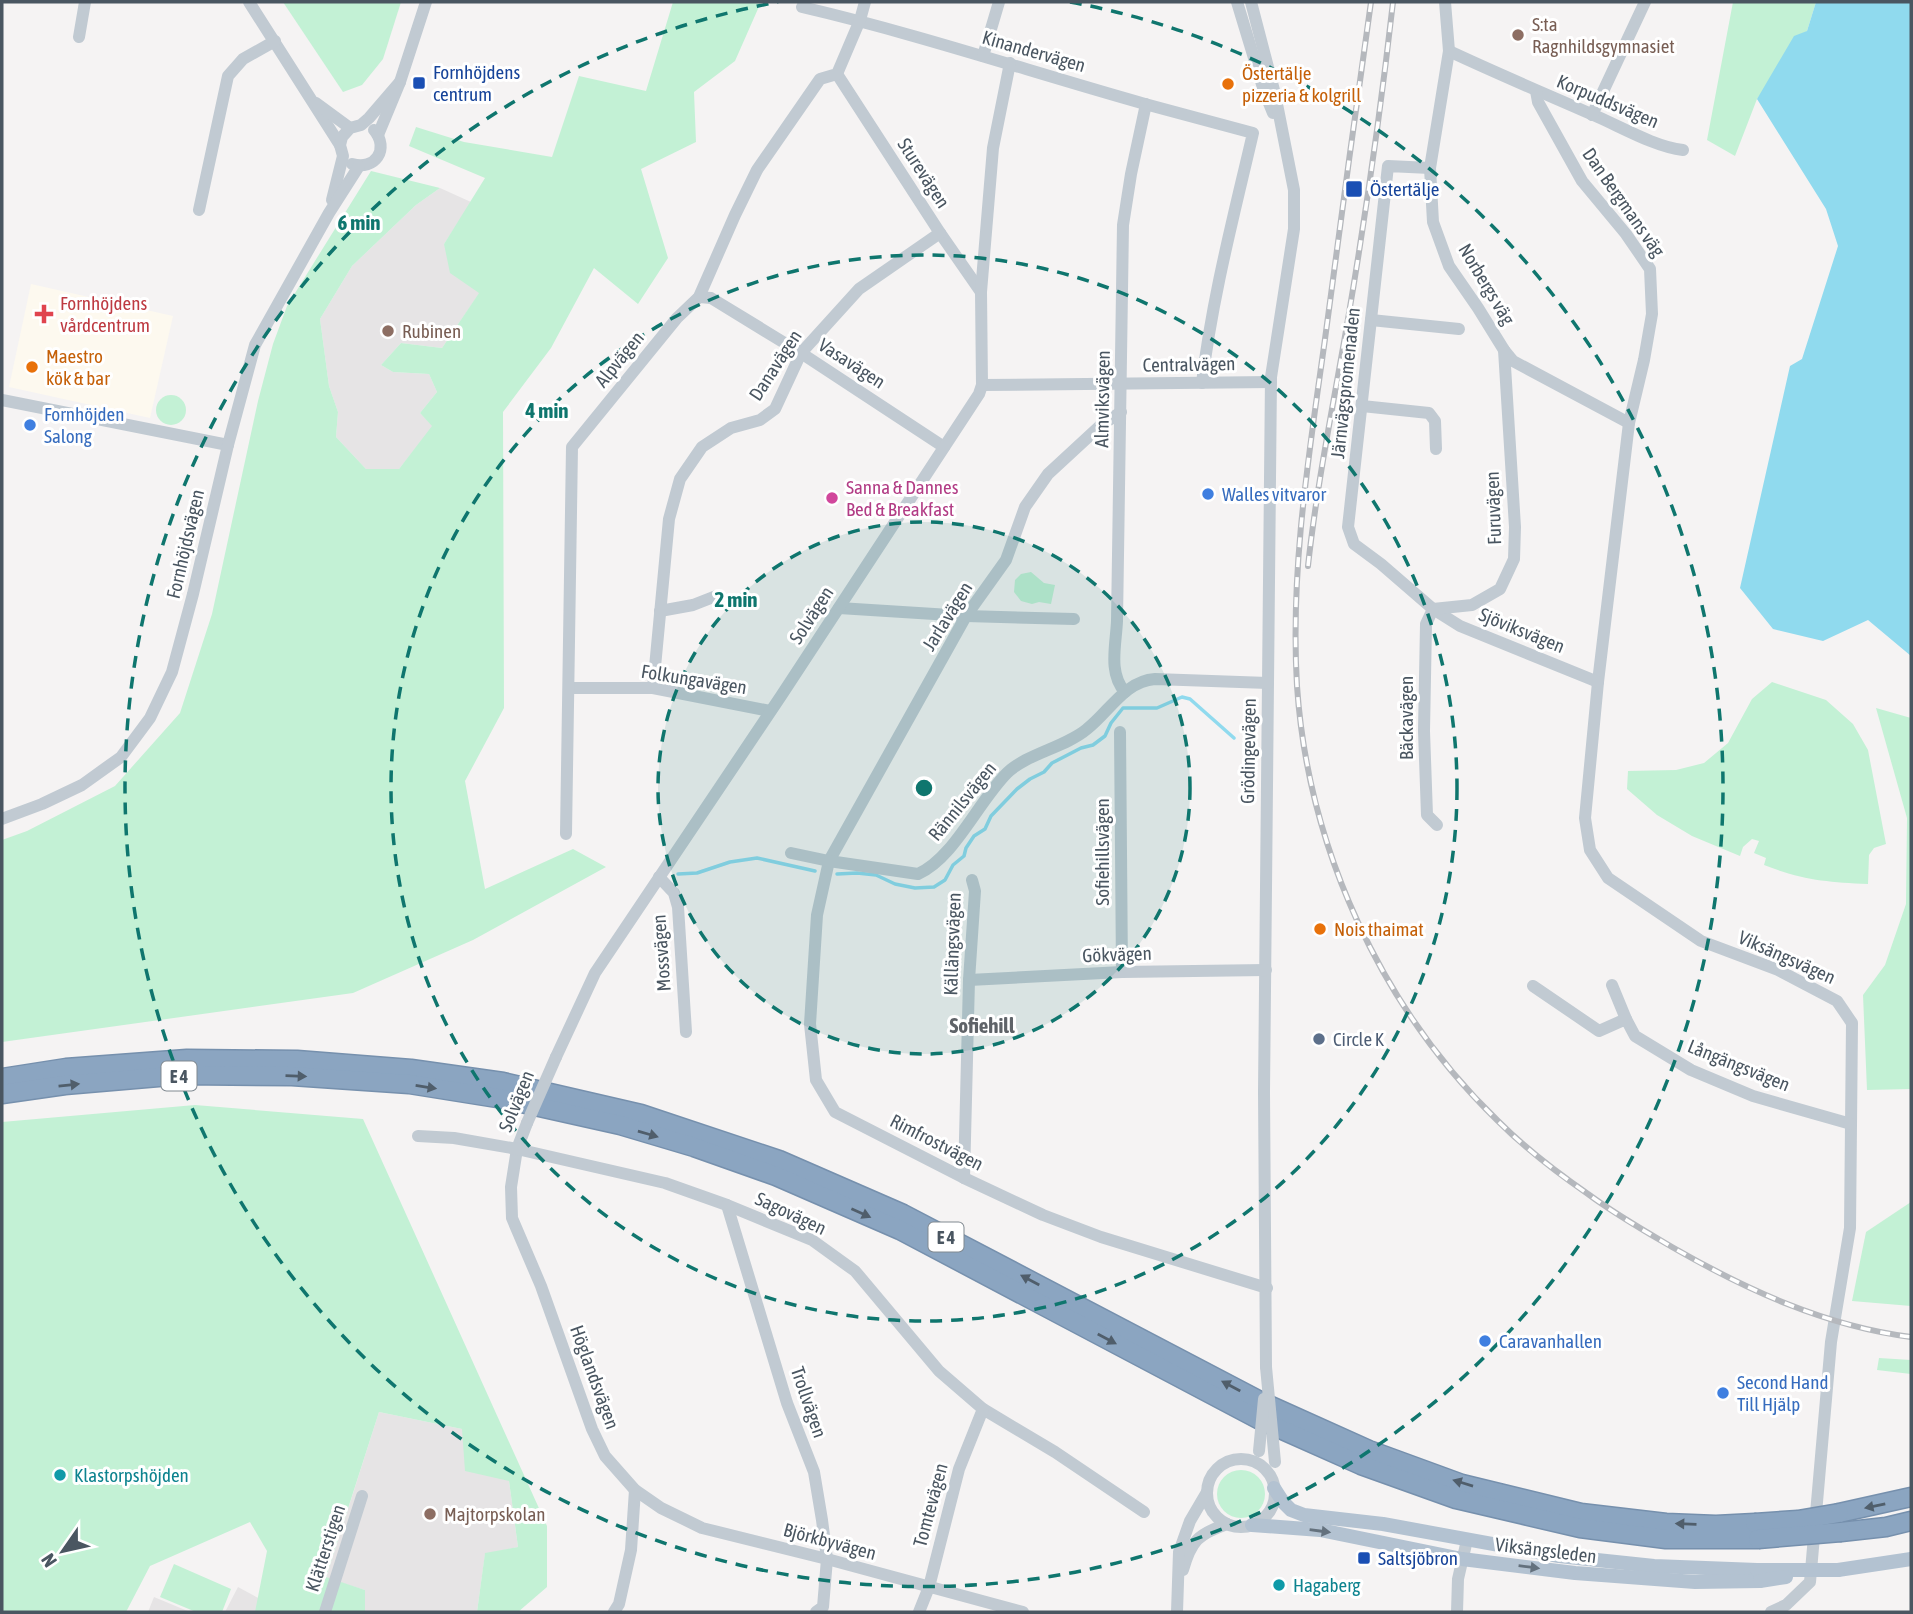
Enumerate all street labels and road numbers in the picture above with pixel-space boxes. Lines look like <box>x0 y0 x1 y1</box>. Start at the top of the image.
street label: Kinandervägen <box>980 26 1088 76</box>
street label: Korpuddsvägen <box>1554 70 1662 132</box>
street label: Sturevägen <box>893 134 955 212</box>
street label: Dan Bergmans väg <box>1578 143 1670 261</box>
street label: Norbergs väg <box>1454 240 1520 329</box>
street label: Järnvägspromenaden <box>1326 306 1364 460</box>
street label: Danavägen <box>744 326 806 404</box>
street label: Alpvägen <box>590 327 648 391</box>
street label: Vasavägen <box>814 333 890 393</box>
street label: Almviksvägen <box>1090 350 1114 448</box>
street label: Centralvägen <box>1142 352 1236 376</box>
street label: Furuvägen <box>1481 471 1505 545</box>
street label: Fornhöjdsvägen <box>162 487 208 601</box>
street label: Jarlavägen <box>917 578 977 654</box>
street label: Solvägen <box>784 582 838 648</box>
street label: Sjöviksvägen <box>1476 603 1568 657</box>
street label: Folkungavägen <box>640 660 748 698</box>
street label: Bäckavägen <box>1395 676 1417 760</box>
street label: Grödingevägen <box>1236 698 1260 804</box>
street label: Rännilsvägen <box>924 757 1000 845</box>
street label: Sofiehillsvägen <box>1091 798 1113 906</box>
street label: Källängsvägen <box>939 892 965 996</box>
street label: Mossvägen <box>647 914 675 992</box>
street label: Viksängsvägen <box>1735 926 1839 988</box>
street label: Gökvägen <box>1082 942 1152 966</box>
street label: Långängsvägen <box>1685 1035 1793 1095</box>
road number: E 4 <box>162 1062 196 1091</box>
street label: Solvägen <box>494 1067 538 1135</box>
street label: Rimfrostvägen <box>887 1109 987 1175</box>
street label: Sagovägen <box>752 1187 830 1239</box>
road number: E 4 <box>928 1222 964 1252</box>
street label: Höglandsvägen <box>566 1322 624 1432</box>
street label: Trollvägen <box>787 1364 831 1440</box>
street label: Tomtevägen <box>908 1461 952 1549</box>
street label: Klätterstigen <box>301 1502 349 1594</box>
street label: Björkbyvägen <box>781 1518 879 1564</box>
street label: Viksängsleden <box>1494 1533 1598 1567</box>

